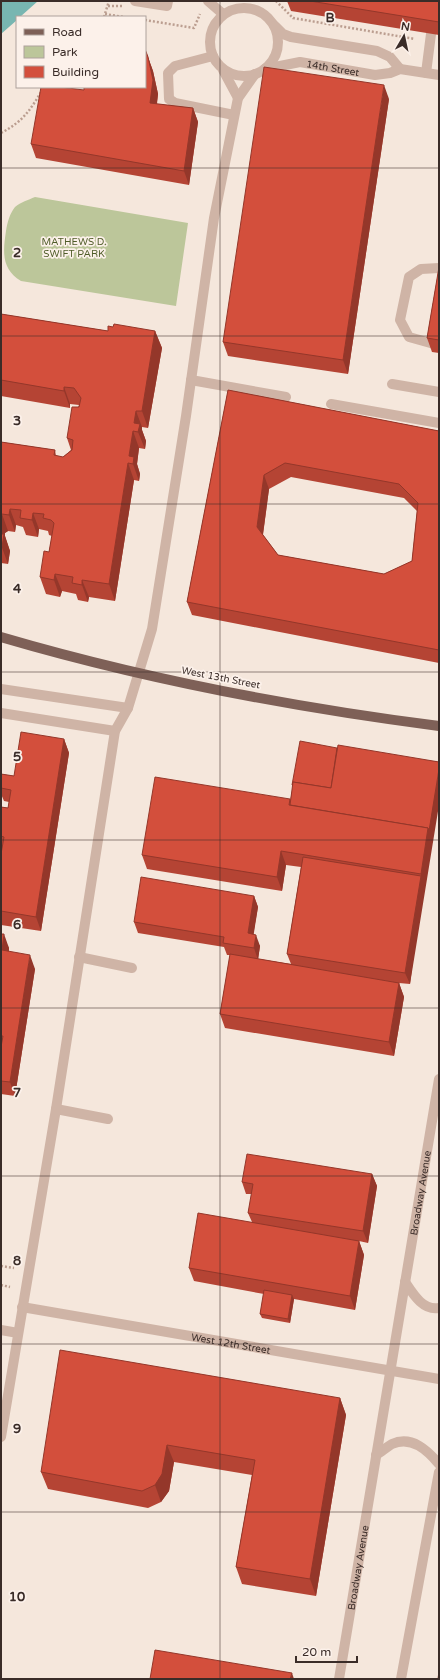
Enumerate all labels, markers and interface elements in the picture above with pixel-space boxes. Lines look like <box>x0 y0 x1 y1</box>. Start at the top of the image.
text: B <box>325 10 335 26</box>
legend <box>16 16 146 88</box>
north arrow <box>384 16 424 56</box>
text: N <box>400 20 411 34</box>
text: Road <box>52 25 82 39</box>
text: Park <box>52 45 78 59</box>
street label: 14th Street <box>305 58 360 79</box>
text: Building <box>52 65 99 79</box>
park label: MATHEWS D. SWIFT PARK <box>41 236 107 260</box>
text: 2 <box>13 245 21 261</box>
text: 3 <box>13 413 21 429</box>
text: 4 <box>13 581 22 597</box>
street label: West 13th Street <box>180 664 261 692</box>
text: 5 <box>13 749 21 765</box>
text: 6 <box>13 917 21 933</box>
text: 7 <box>13 1085 21 1101</box>
street label: Broadway Avenue <box>408 1149 434 1236</box>
text: 8 <box>13 1253 21 1269</box>
street label: West 12th Street <box>190 1331 271 1357</box>
text: 9 <box>13 1421 21 1437</box>
street label: Broadway Avenue <box>346 1524 372 1611</box>
text: 10 <box>9 1589 25 1605</box>
scale bar <box>296 1638 357 1664</box>
text: 20 m <box>302 1645 331 1659</box>

